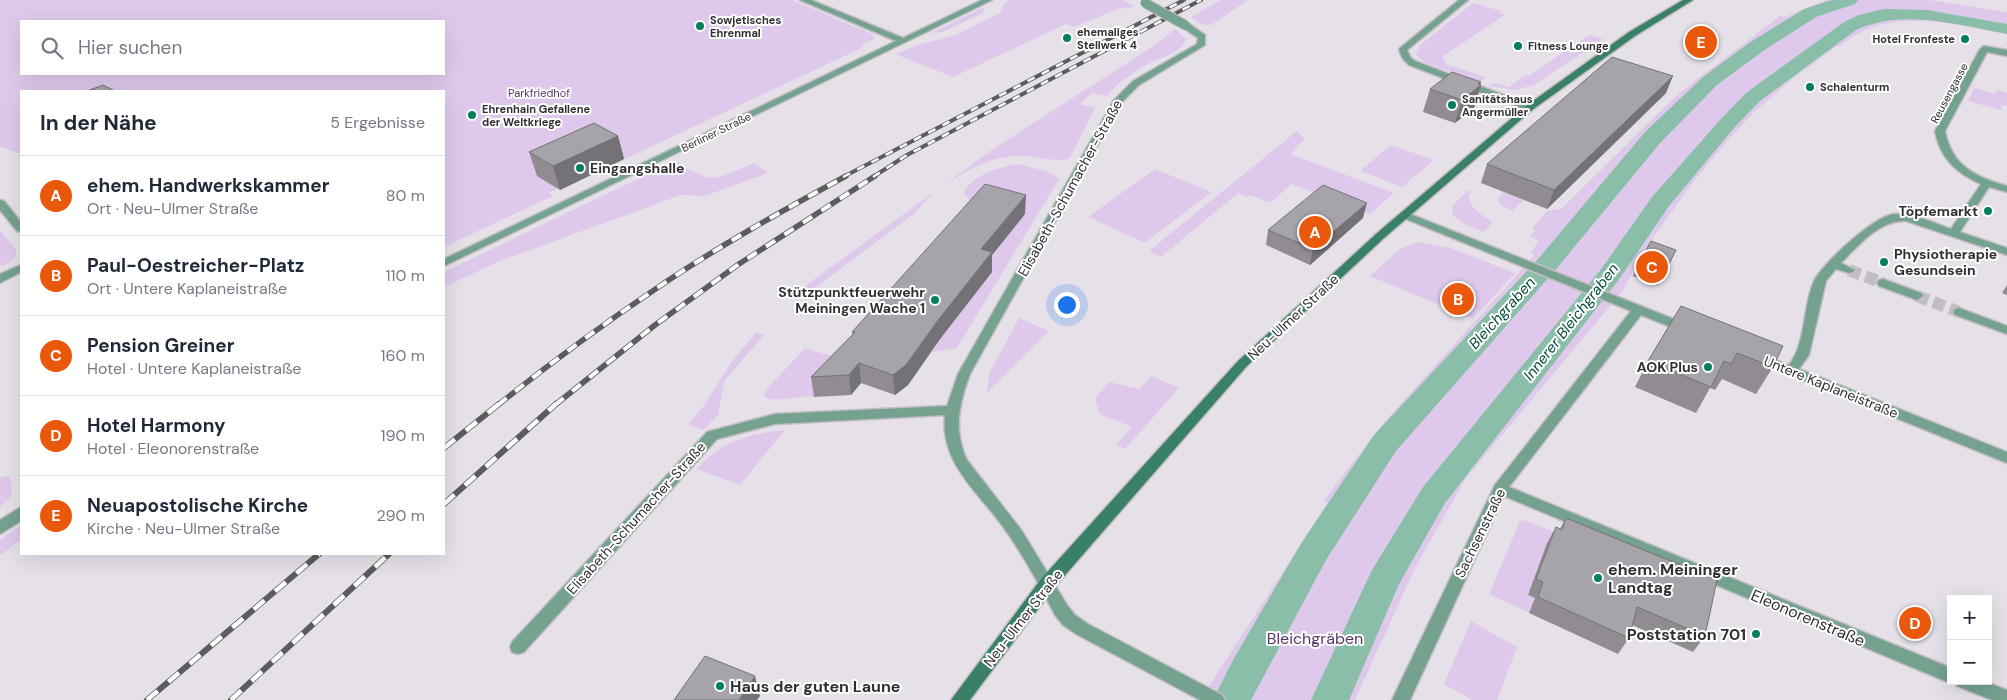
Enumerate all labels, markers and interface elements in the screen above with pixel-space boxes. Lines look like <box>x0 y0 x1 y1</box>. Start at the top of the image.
place label: Sowjetisches Ehrenmal <box>710 13 781 40</box>
search box <box>20 20 445 75</box>
marker: Sowjetisches Ehrenmal <box>694 20 706 32</box>
pin: E <box>1685 23 1717 61</box>
place label: ehemaliges Stellwerk 4 <box>1077 25 1139 52</box>
marker: ehemaliges Stellwerk 4 <box>1061 32 1073 44</box>
place label: Hotel Fronfeste <box>1872 32 1955 46</box>
marker: Hotel Fronfeste <box>1959 33 1971 45</box>
icon: search <box>38 34 66 62</box>
text: Hier suchen <box>78 35 182 60</box>
place label: Fitness Lounge <box>1528 39 1609 53</box>
marker: Fitness Lounge <box>1512 40 1524 52</box>
street label: Reusengasse <box>1927 60 1971 126</box>
place label: Schalenturm <box>1820 80 1889 94</box>
marker: Schalenturm <box>1804 81 1816 93</box>
park label: Parkfriedhof <box>508 86 570 100</box>
place label: Sanitätshaus Angermüller <box>1462 92 1533 119</box>
street label: Elisabeth-Schumacher-Straße <box>1014 97 1126 279</box>
marker: Sanitätshaus Angermüller <box>1446 99 1458 111</box>
place label: Ehrenhain Gefallene der Weltkriege <box>482 102 590 129</box>
text: In der Nähe <box>40 109 157 137</box>
marker: Ehrenhain Gefallene der Weltkriege <box>466 109 478 121</box>
street label: Berliner Straße <box>679 109 753 155</box>
text: 5 Ergebnisse <box>330 112 425 133</box>
place label: Eingangshalle <box>590 159 684 177</box>
marker: Eingangshalle <box>574 162 586 174</box>
text: ehem. Handwerkskammer <box>87 173 329 198</box>
text: A <box>50 185 62 206</box>
text: 80 m <box>386 185 425 206</box>
text: Ort · Neu-Ulmer Straße <box>87 198 258 219</box>
place label: Töpfemarkt <box>1899 202 1978 220</box>
marker: Töpfemarkt <box>1982 205 1994 217</box>
pin: A <box>1299 213 1331 251</box>
place label: Physiotherapie Gesundsein <box>1894 245 1997 279</box>
pin: C <box>1636 248 1668 286</box>
text: Paul-Oestreicher-Platz <box>87 253 304 278</box>
marker: Physiotherapie Gesundsein <box>1878 256 1890 268</box>
water label: Innerer Bleichgraben <box>1519 259 1623 385</box>
text: B <box>51 265 61 286</box>
text: 110 m <box>386 265 425 286</box>
street label: Neu-Ulmer Straße <box>1244 270 1342 364</box>
water label: Bleichgraben <box>1464 272 1540 353</box>
text: Ort · Untere Kaplaneistraße <box>87 278 287 299</box>
pin: B <box>1442 280 1474 318</box>
place label: Stützpunktfeuerwehr Meiningen Wache 1 <box>778 283 925 317</box>
your location <box>1054 292 1080 318</box>
marker: Stützpunktfeuerwehr Meiningen Wache 1 <box>929 294 941 306</box>
text: Pension Greiner <box>87 333 234 358</box>
text: C <box>50 345 62 366</box>
text: 160 m <box>381 345 425 366</box>
street label: Untere Kaplaneistraße <box>1761 352 1901 422</box>
text: Hotel · Untere Kaplaneistraße <box>87 358 301 379</box>
place label: AOK Plus <box>1637 358 1698 376</box>
marker: AOK Plus <box>1702 361 1714 373</box>
text: Hotel Harmony <box>87 413 226 438</box>
text: D <box>50 425 62 446</box>
text: 190 m <box>381 425 425 446</box>
text: Hotel · Eleonorenstraße <box>87 438 259 459</box>
street label: Elisabeth-Schumacher-Straße <box>563 438 709 598</box>
street label: Sachsenstraße <box>1451 486 1509 580</box>
text: Neuapostolische Kirche <box>87 493 308 518</box>
text: E <box>51 505 61 526</box>
text: 290 m <box>376 505 425 526</box>
text: Kirche · Neu-Ulmer Straße <box>87 518 280 539</box>
place label: ehem. Meininger Landtag <box>1608 559 1738 598</box>
street label: Neu-Ulmer Straße <box>980 566 1067 670</box>
marker: ehem. Meininger Landtag <box>1592 572 1604 584</box>
street label: Eleonorenstraße <box>1748 585 1868 651</box>
map controls <box>1947 595 1992 685</box>
button: + <box>1947 595 1992 640</box>
pin: D <box>1899 604 1931 642</box>
place label: Poststation 701 <box>1627 624 1746 645</box>
park label: Bleichgräben <box>1267 628 1363 649</box>
marker: Poststation 701 <box>1750 628 1762 640</box>
button: − <box>1947 640 1992 685</box>
place label: Haus der guten Laune <box>730 676 900 697</box>
marker: Haus der guten Laune <box>714 680 726 692</box>

